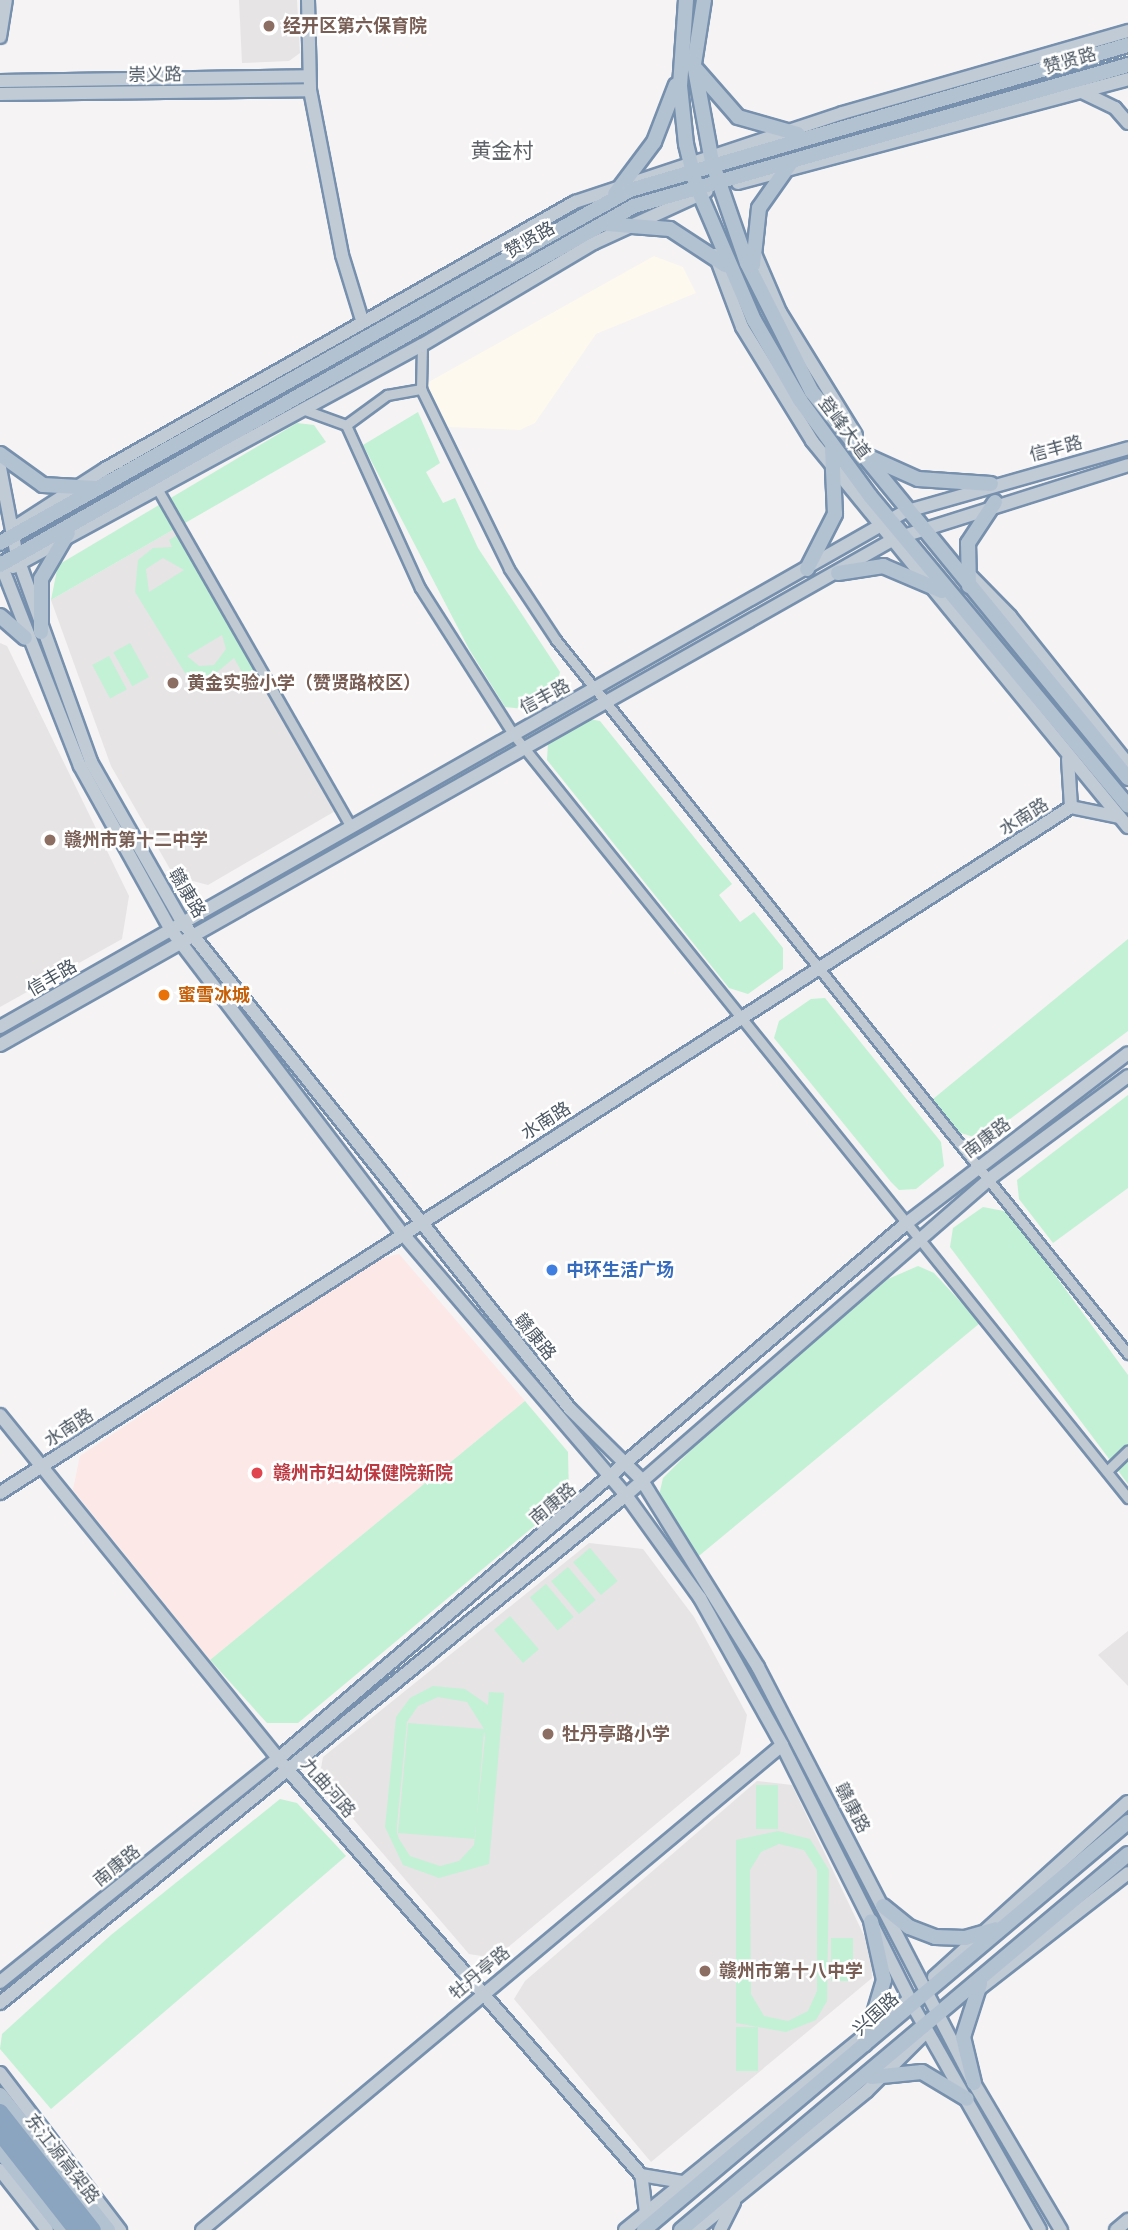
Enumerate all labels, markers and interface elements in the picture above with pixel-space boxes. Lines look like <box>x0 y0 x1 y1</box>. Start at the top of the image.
place label: 经开区第六保育院 <box>283 15 427 37</box>
marker: 经开区第六保育院 <box>261 18 277 34</box>
street label: 赞贤路 <box>1041 43 1099 79</box>
street label: 崇义路 <box>128 64 182 86</box>
district label: 黄金村 <box>471 139 533 165</box>
street label: 赞贤路 <box>501 217 559 263</box>
street label: 登峰大道 <box>814 393 874 463</box>
street label: 信丰路 <box>1027 432 1085 466</box>
place label: 黄金实验小学（赞贤路校区） <box>187 672 421 694</box>
marker: 黄金实验小学（赞贤路校区） <box>165 675 181 691</box>
street label: 信丰路 <box>516 675 574 719</box>
street label: 水南路 <box>995 794 1053 840</box>
place label: 赣州市第十二中学 <box>64 829 208 851</box>
marker: 赣州市第十二中学 <box>42 832 58 848</box>
street label: 赣康路 <box>164 864 210 922</box>
street label: 信丰路 <box>23 955 81 1001</box>
place label: 蜜雪冰城 <box>178 984 250 1006</box>
marker: 蜜雪冰城 <box>156 987 172 1003</box>
street label: 水南路 <box>517 1098 575 1144</box>
street label: 南康路 <box>959 1113 1015 1163</box>
place label: 中环生活广场 <box>566 1259 674 1281</box>
marker: 中环生活广场 <box>544 1262 560 1278</box>
street label: 赣康路 <box>510 1309 560 1365</box>
street label: 水南路 <box>40 1404 98 1452</box>
place label: 赣州市妇幼保健院新院 <box>273 1462 453 1484</box>
marker: 赣州市妇幼保健院新院 <box>247 1463 267 1483</box>
street label: 南康路 <box>525 1478 581 1530</box>
place label: 牡丹亭路小学 <box>562 1723 670 1745</box>
marker: 牡丹亭路小学 <box>540 1726 556 1742</box>
street label: 九曲河路 <box>296 1754 360 1822</box>
street label: 赣康路 <box>830 1779 874 1837</box>
street label: 南康路 <box>89 1841 145 1891</box>
street label: 牡丹亭路 <box>445 1942 515 2004</box>
place label: 赣州市第十八中学 <box>719 1960 863 1982</box>
marker: 赣州市第十八中学 <box>697 1963 713 1979</box>
street label: 兴国路 <box>849 1988 903 2040</box>
street label: 东江源高架路 <box>20 2110 104 2208</box>

